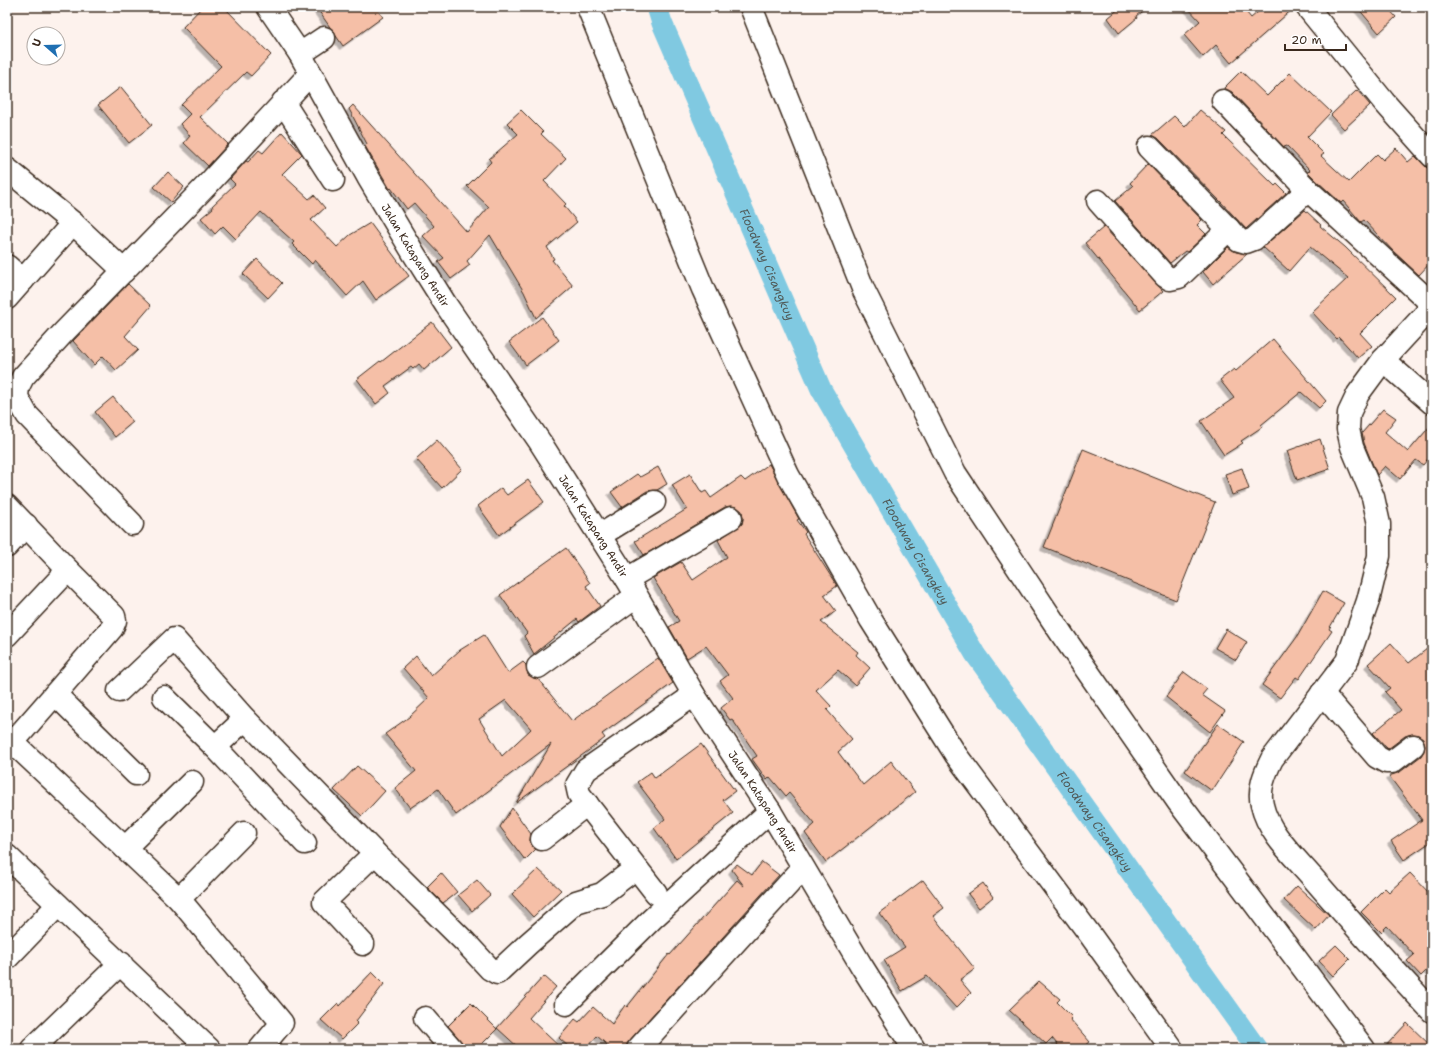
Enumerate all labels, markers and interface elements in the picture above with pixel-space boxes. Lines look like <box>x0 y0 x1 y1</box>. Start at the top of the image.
north arrow <box>26 26 66 66</box>
scale bar <box>1285 26 1346 52</box>
text: 20 m <box>1291 32 1322 48</box>
text: U <box>29 37 45 49</box>
street label: Jalan Katapang Andir <box>378 201 453 310</box>
water label: Floodway Cisangkuy <box>736 206 798 323</box>
street label: Jalan Katapang Andir <box>555 472 631 580</box>
water label: Floodway Cisangkuy <box>878 496 953 608</box>
street label: Jalan Katapang Andir <box>725 748 800 856</box>
water label: Floodway Cisangkuy <box>1053 768 1136 875</box>

